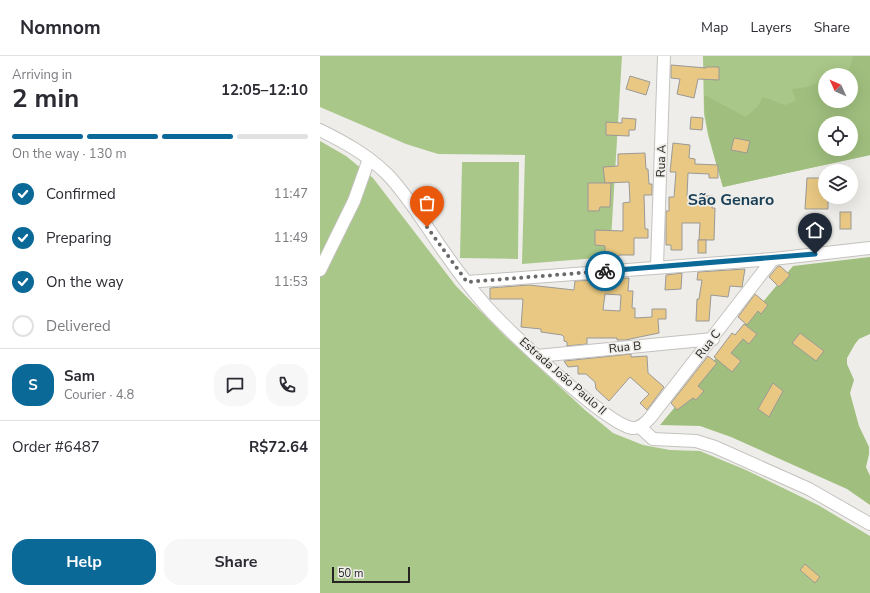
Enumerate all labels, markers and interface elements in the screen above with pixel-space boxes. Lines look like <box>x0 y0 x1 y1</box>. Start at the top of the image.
text: Nomnom <box>20 15 101 41</box>
text: Map <box>701 18 728 37</box>
text: Layers <box>750 18 792 37</box>
text: Share <box>814 18 850 37</box>
text: Arriving in <box>12 66 72 84</box>
north arrow <box>818 68 858 108</box>
map controls <box>818 68 858 204</box>
text: 12:05–12:10 <box>221 80 308 100</box>
text: 2 min <box>12 81 79 116</box>
button: locate <box>818 116 858 156</box>
street label: Rua A <box>652 144 670 178</box>
text: On the way · 130 m <box>12 145 127 163</box>
button: layers <box>818 164 858 204</box>
icon: check <box>12 183 34 205</box>
text: Confirmed <box>46 184 116 204</box>
text: 11:47 <box>274 185 308 203</box>
pin <box>410 186 444 227</box>
district label: São Genaro <box>688 189 774 211</box>
icon: bag <box>416 192 438 214</box>
pin <box>798 213 832 254</box>
icon: home <box>804 219 826 241</box>
icon: check <box>12 227 34 249</box>
text: Preparing <box>46 228 111 248</box>
text: 11:49 <box>274 229 308 247</box>
courier <box>585 251 625 291</box>
icon: bike <box>594 260 616 282</box>
icon: check <box>12 271 34 293</box>
text: On the way <box>46 272 124 292</box>
text: 11:53 <box>274 273 308 291</box>
text: Delivered <box>46 316 111 336</box>
street label: Rua C <box>692 326 724 362</box>
street label: Estrada João Paulo II <box>516 334 610 418</box>
street label: Rua B <box>608 337 642 357</box>
button: chat <box>214 364 256 406</box>
button: phone <box>266 364 308 406</box>
text: Sam <box>64 366 95 386</box>
text: S <box>28 375 38 395</box>
text: Courier · 4.8 <box>64 386 134 404</box>
text: Order #6487 <box>12 437 100 457</box>
text: R$72.64 <box>249 437 308 457</box>
button: Help <box>12 539 156 585</box>
button: Share <box>164 539 308 585</box>
scale bar <box>332 565 410 584</box>
text: 50 m <box>338 566 363 581</box>

